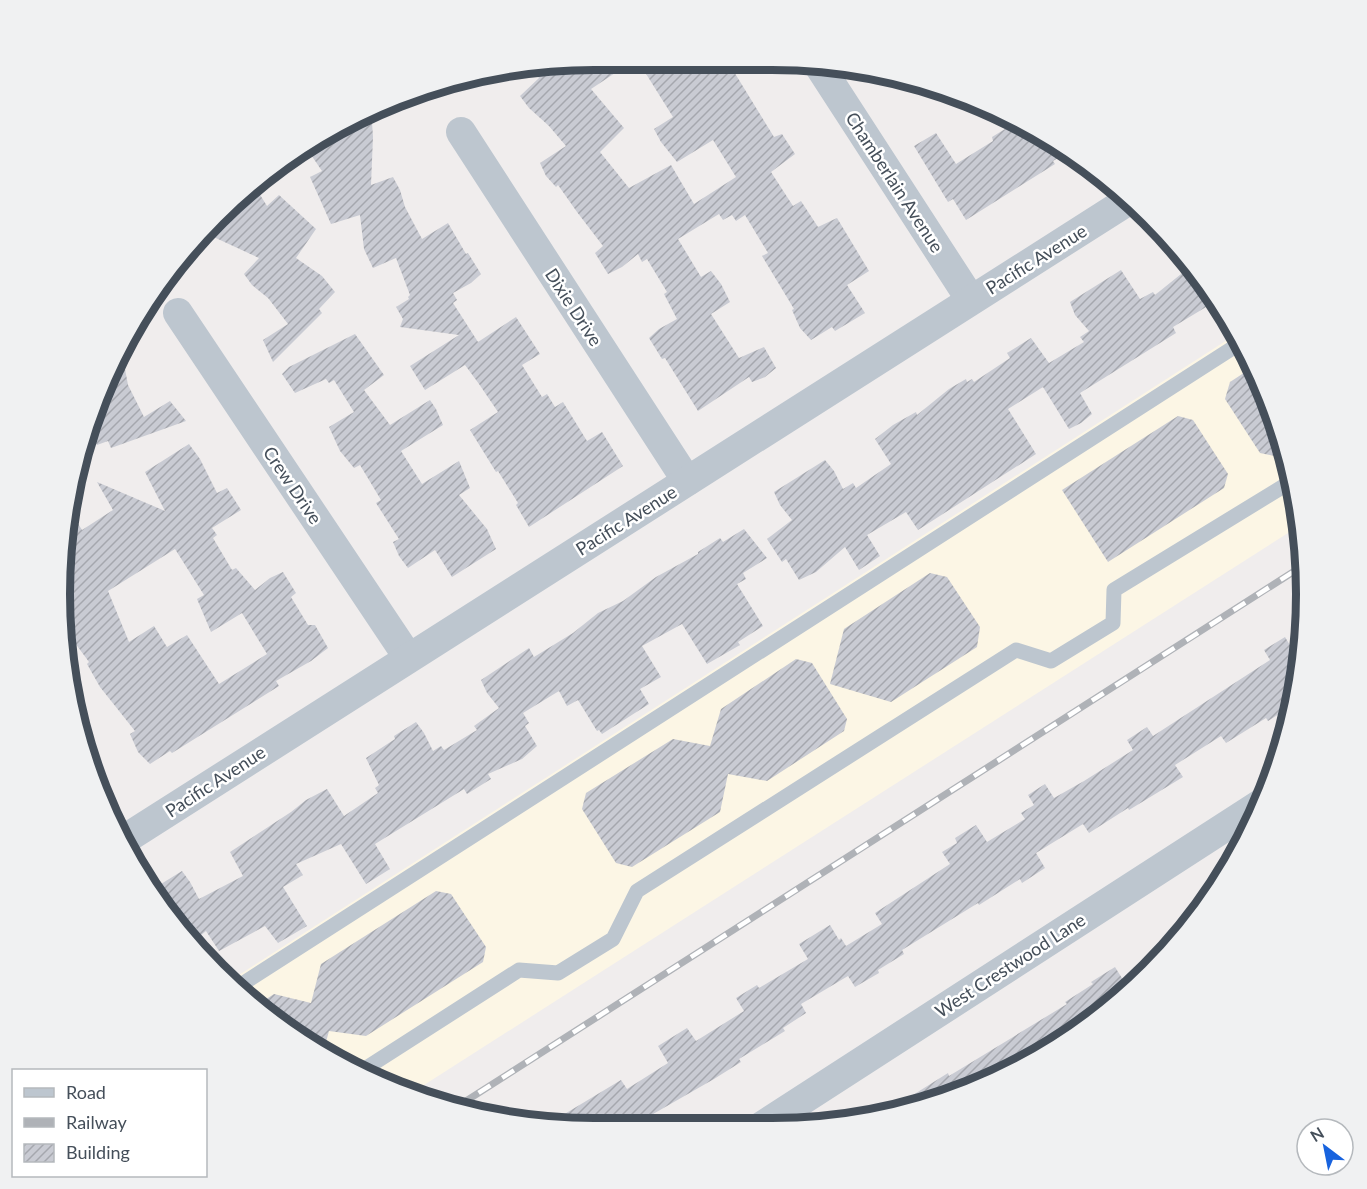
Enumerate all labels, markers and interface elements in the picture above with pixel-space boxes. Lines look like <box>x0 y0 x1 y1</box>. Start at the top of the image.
street label: Chamberlain Avenue <box>841 108 949 256</box>
street label: Pacific Avenue <box>981 219 1091 299</box>
street label: Dixie Drive <box>541 264 607 350</box>
street label: Crew Drive <box>259 442 327 528</box>
street label: Pacific Avenue <box>571 480 681 560</box>
street label: Pacific Avenue <box>161 740 269 822</box>
street label: West Crestwood Lane <box>931 908 1089 1022</box>
legend <box>12 1069 207 1177</box>
text: Road <box>66 1081 106 1103</box>
text: Railway <box>66 1111 127 1133</box>
north arrow <box>1295 1117 1355 1177</box>
text: N <box>1307 1123 1327 1145</box>
text: Building <box>66 1141 130 1163</box>

